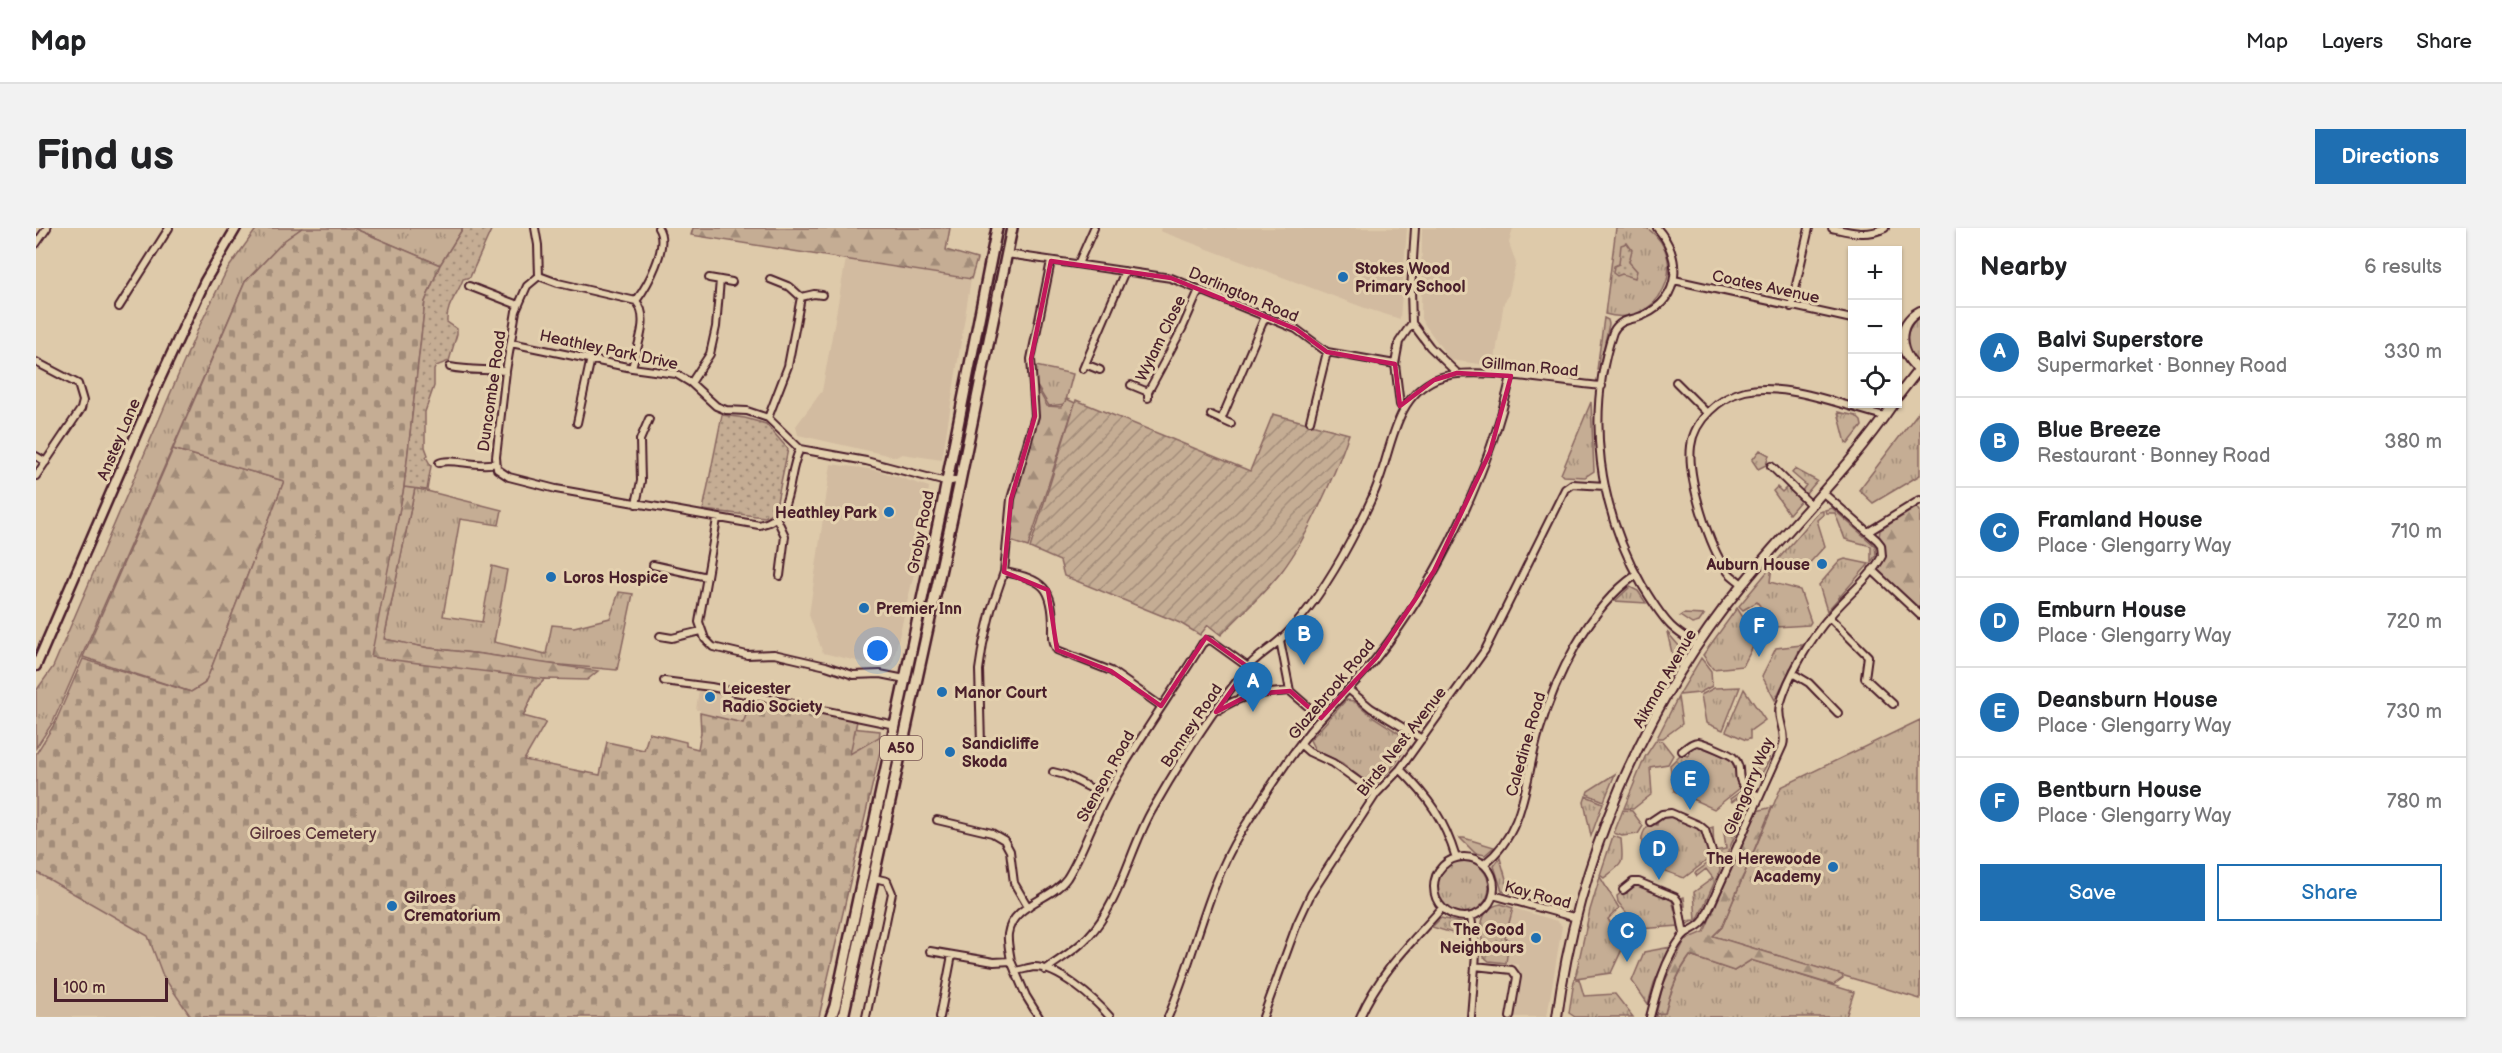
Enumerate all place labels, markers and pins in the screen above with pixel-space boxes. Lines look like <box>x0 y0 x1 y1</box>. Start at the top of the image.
place label: Stokes Wood Primary School <box>1355 260 1465 297</box>
marker: Stokes Wood Primary School <box>1336 270 1350 284</box>
place label: Heathley Park <box>775 504 878 523</box>
marker: Heathley Park <box>882 505 896 519</box>
place label: Auburn House <box>1705 556 1810 575</box>
marker: Auburn House <box>1815 557 1829 571</box>
place label: Loros Hospice <box>563 569 668 588</box>
marker: Loros Hospice <box>544 570 558 584</box>
place label: Premier Inn <box>876 600 962 619</box>
marker: Premier Inn <box>857 601 871 615</box>
pin: F <box>1740 608 1778 657</box>
pin: B <box>1284 616 1324 665</box>
pin: A <box>1234 662 1272 712</box>
place label: Leicester Radio Society <box>722 680 823 717</box>
place label: Manor Court <box>954 684 1048 703</box>
marker: Manor Court <box>935 685 949 699</box>
marker: Leicester Radio Society <box>703 690 717 704</box>
place label: Sandicliffe Skoda <box>962 735 1039 772</box>
marker: Sandicliffe Skoda <box>943 745 957 759</box>
pin: E <box>1670 760 1710 810</box>
pin: D <box>1640 830 1678 880</box>
place label: The Herewoode Academy <box>1706 850 1822 887</box>
marker: The Herewoode Academy <box>1826 860 1840 874</box>
place label: Gilroes Crematorium <box>404 889 501 926</box>
marker: Gilroes Crematorium <box>385 899 399 913</box>
pin: C <box>1608 912 1646 962</box>
place label: The Good Neighbours <box>1440 921 1524 958</box>
marker: The Good Neighbours <box>1529 931 1543 945</box>

